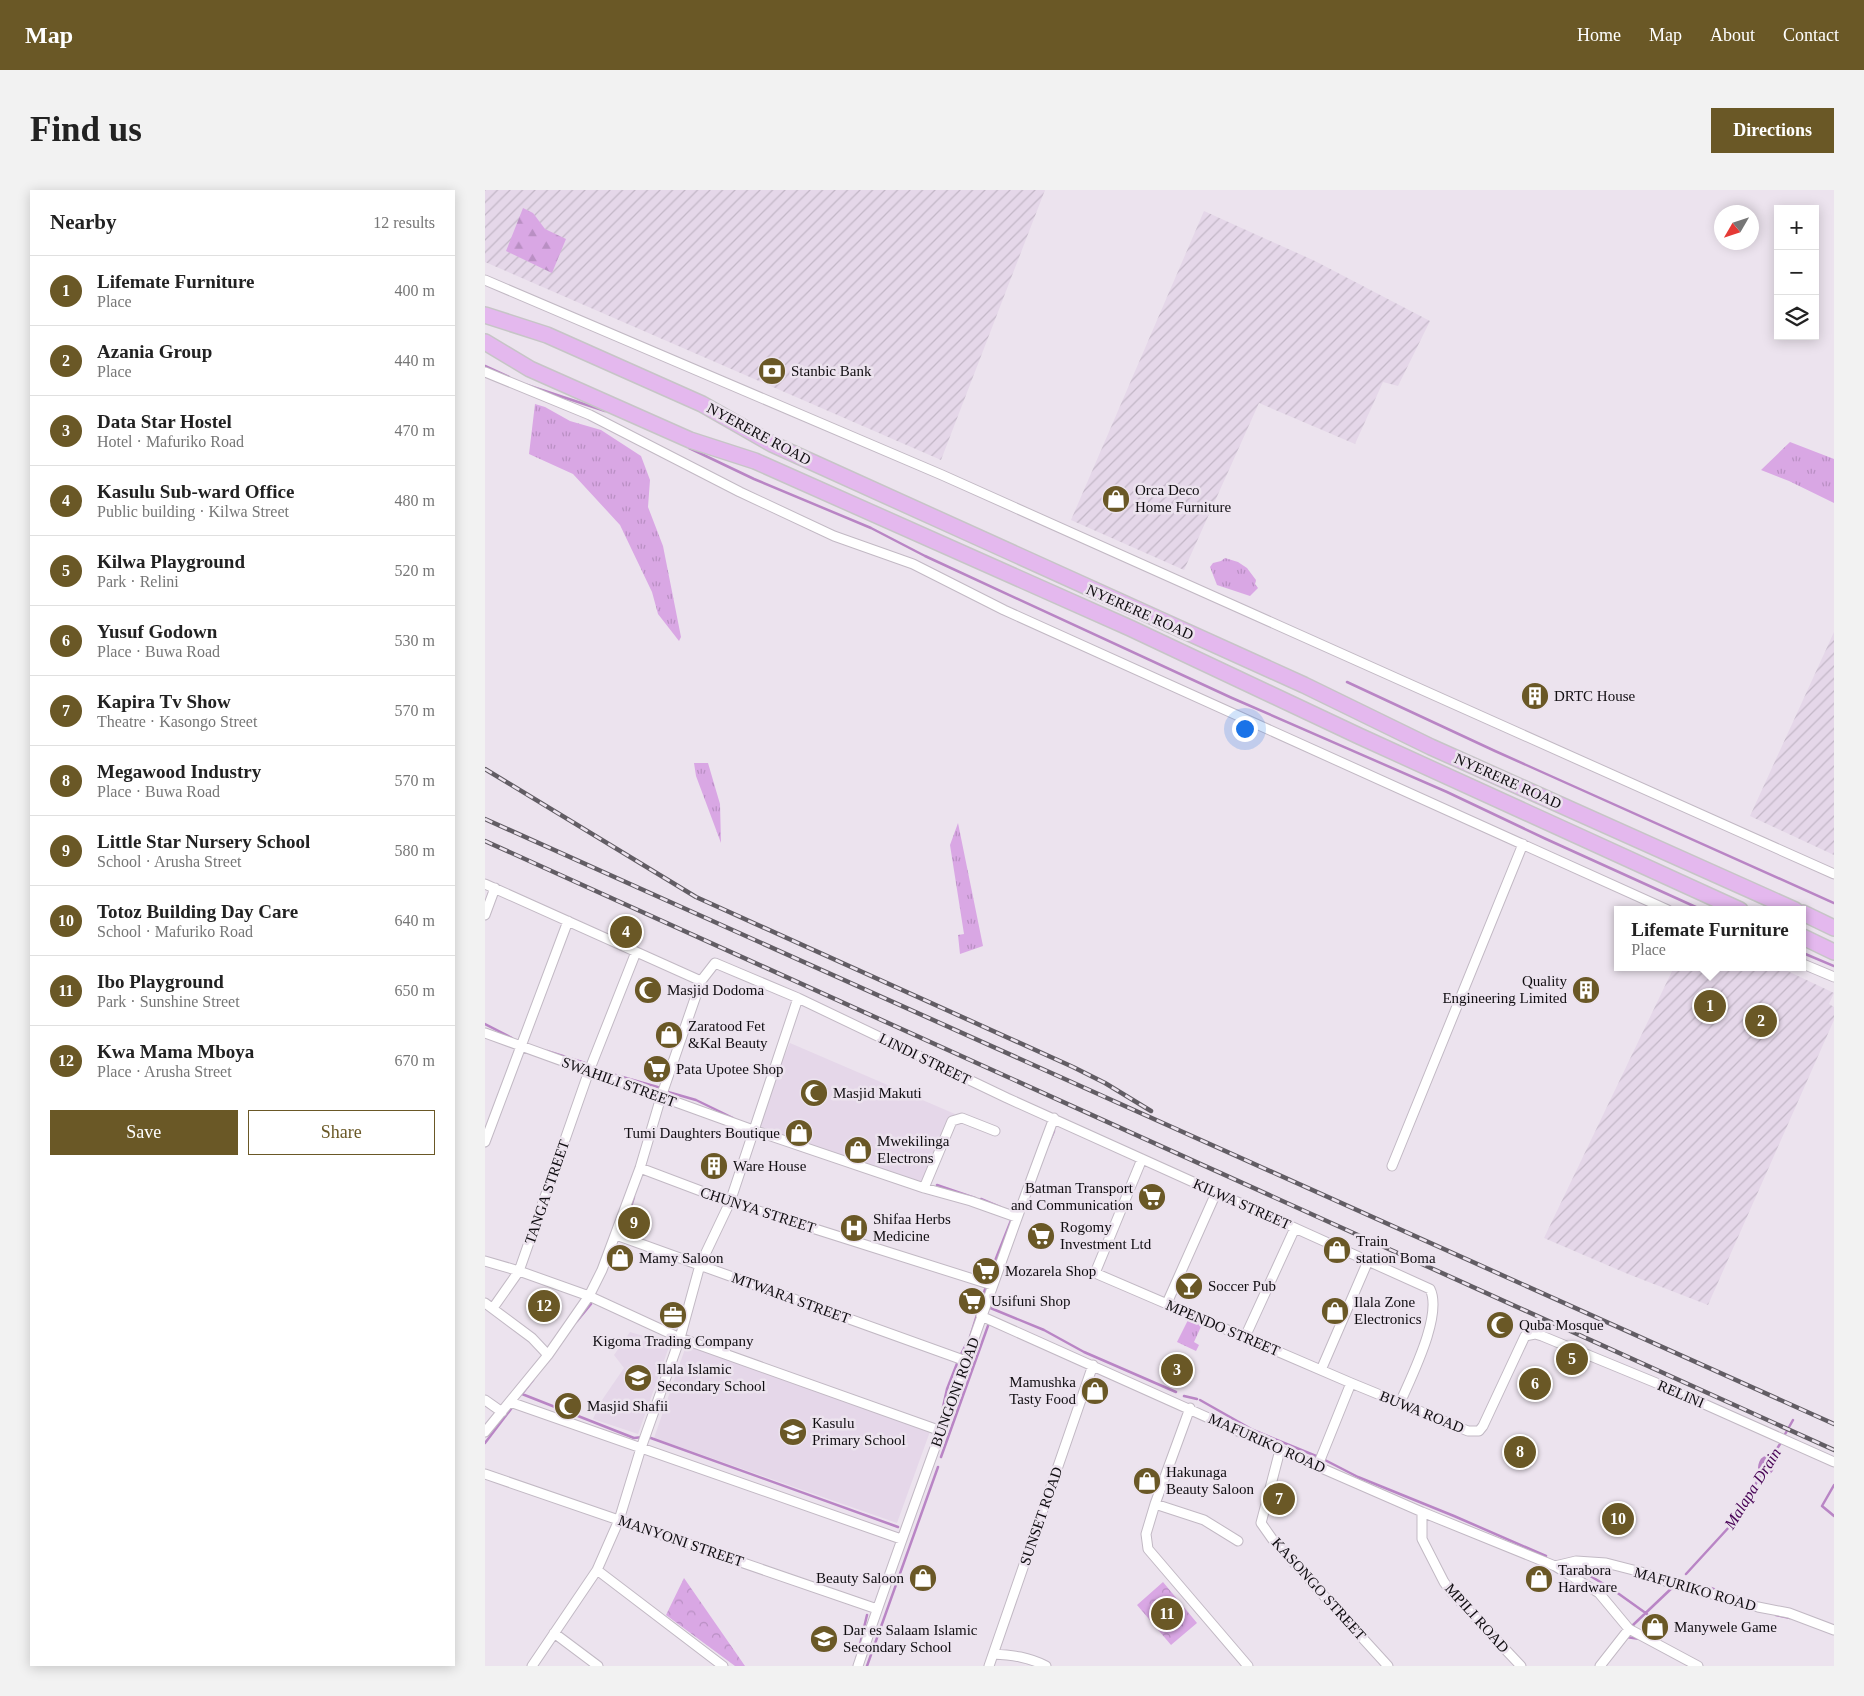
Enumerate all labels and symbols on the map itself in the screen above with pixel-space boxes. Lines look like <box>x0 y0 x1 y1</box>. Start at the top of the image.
north arrow <box>1714 205 1759 250</box>
bank icon: Stanbic Bank <box>757 356 787 386</box>
place label: Stanbic Bank <box>791 363 872 379</box>
street label: NYERERE ROAD <box>704 400 814 468</box>
place label: Orca Deco Home Furniture <box>1135 482 1232 515</box>
shop icon: Orca Deco Home Furniture <box>1101 484 1131 514</box>
street label: NYERERE ROAD <box>1084 581 1196 643</box>
building icon: DRTC House <box>1520 681 1550 711</box>
place label: DRTC House <box>1554 688 1636 704</box>
your location <box>1232 716 1258 742</box>
street label: NYERERE ROAD <box>1452 750 1564 812</box>
pin: 4 <box>610 913 642 951</box>
place label: Quality Engineering Limited <box>1442 973 1567 1006</box>
mosque icon: Masjid Dodoma <box>633 975 663 1005</box>
building icon: Quality Engineering Limited <box>1571 975 1601 1005</box>
place label: Masjid Dodoma <box>667 982 764 998</box>
pin: 1 <box>1694 987 1726 1025</box>
pin: 2 <box>1745 1002 1777 1040</box>
place label: Zaratood Fet &Kal Beauty <box>688 1018 768 1051</box>
shop icon: Zaratood Fet &Kal Beauty <box>654 1020 684 1050</box>
street label: LINDI STREET <box>877 1030 973 1088</box>
street label: SWAHILI STREET <box>560 1054 678 1110</box>
supermarket icon: Pata Upotee Shop <box>642 1054 672 1084</box>
place label: Pata Upotee Shop <box>676 1061 783 1077</box>
mosque icon: Masjid Makuti <box>799 1078 829 1108</box>
place label: Masjid Makuti <box>833 1085 922 1101</box>
shop icon: Tumi Daughters Boutique <box>784 1118 814 1148</box>
place label: Tumi Daughters Boutique <box>624 1125 780 1141</box>
place label: Mwekilinga Electrons <box>877 1133 950 1166</box>
shop icon: Mwekilinga Electrons <box>843 1135 873 1165</box>
street label: TANGA STREET <box>522 1138 572 1246</box>
building icon: Ware House <box>699 1151 729 1181</box>
place label: Ware House <box>733 1158 807 1174</box>
street label: KILWA STREET <box>1191 1175 1293 1233</box>
place label: Batman Transport and Communication <box>1011 1180 1134 1213</box>
supermarket icon: Batman Transport and Communication <box>1137 1182 1167 1212</box>
street label: CHUNYA STREET <box>698 1184 818 1236</box>
pin: 9 <box>618 1204 650 1242</box>
place label: Shifaa Herbs Medicine <box>873 1211 951 1244</box>
hospital icon: Shifaa Herbs Medicine <box>839 1213 869 1243</box>
place label: Rogomy Investment Ltd <box>1060 1219 1152 1252</box>
supermarket icon: Rogomy Investment Ltd <box>1026 1221 1056 1251</box>
place label: Train station Boma <box>1356 1233 1436 1266</box>
shop icon: Train station Boma <box>1322 1235 1352 1265</box>
shop icon: Mamy Saloon <box>605 1243 635 1273</box>
place label: Mamy Saloon <box>639 1250 724 1266</box>
supermarket icon: Mozarela Shop <box>971 1256 1001 1286</box>
place label: Mozarela Shop <box>1005 1263 1096 1279</box>
street label: MTWARA STREET <box>730 1269 852 1327</box>
bar icon: Soccer Pub <box>1174 1271 1204 1301</box>
place label: Soccer Pub <box>1208 1278 1276 1294</box>
supermarket icon: Usifuni Shop <box>957 1286 987 1316</box>
pin: 12 <box>528 1287 560 1325</box>
place label: Usifuni Shop <box>991 1293 1071 1309</box>
place label: Ilala Zone Electronics <box>1354 1294 1422 1327</box>
shop icon: Ilala Zone Electronics <box>1320 1296 1350 1326</box>
street label: MPENDO STREET <box>1164 1297 1282 1359</box>
office icon: Kigoma Trading Company <box>658 1300 688 1330</box>
mosque icon: Quba Mosque <box>1485 1310 1515 1340</box>
place label: Quba Mosque <box>1519 1317 1604 1333</box>
place label: Kigoma Trading Company <box>593 1333 754 1349</box>
street label: BUNGONI ROAD <box>928 1335 982 1449</box>
pin: 5 <box>1556 1340 1588 1378</box>
pin: 3 <box>1161 1351 1193 1389</box>
place label: Ilala Islamic Secondary School <box>657 1361 766 1394</box>
school or university icon: Ilala Islamic Secondary School <box>623 1363 653 1393</box>
pin: 6 <box>1519 1365 1551 1403</box>
place label: Mamushka Tasty Food <box>1009 1374 1076 1407</box>
shop icon: Mamushka Tasty Food <box>1080 1376 1110 1406</box>
street label: RELINI <box>1655 1377 1707 1411</box>
street label: BUWA ROAD <box>1377 1388 1467 1436</box>
mosque icon: Masjid Shafii <box>553 1391 583 1421</box>
place label: Masjid Shafii <box>587 1398 668 1414</box>
street label: MAFURIKO ROAD <box>1206 1410 1328 1476</box>
place label: Kasulu Primary School <box>812 1415 906 1448</box>
school or university icon: Kasulu Primary School <box>778 1417 808 1447</box>
pin: 8 <box>1504 1433 1536 1471</box>
water label: Malapa Drain <box>1720 1445 1785 1533</box>
place label: Hakunaga Beauty Saloon <box>1166 1464 1254 1497</box>
street label: SUNSET ROAD <box>1017 1465 1065 1567</box>
shop icon: Hakunaga Beauty Saloon <box>1132 1466 1162 1496</box>
pin: 7 <box>1263 1480 1295 1518</box>
pin: 10 <box>1602 1500 1634 1538</box>
street label: MANYONI STREET <box>616 1512 746 1570</box>
street label: KASONGO STREET <box>1269 1535 1369 1643</box>
place label: Tarabora Hardware <box>1558 1562 1617 1595</box>
shop icon: Beauty Saloon <box>908 1563 938 1593</box>
shop icon: Tarabora Hardware <box>1524 1564 1554 1594</box>
street label: MAFURIKO ROAD <box>1632 1564 1758 1614</box>
place label: Beauty Saloon <box>816 1570 904 1586</box>
street label: MPILI ROAD <box>1442 1580 1512 1656</box>
pin: 11 <box>1151 1595 1183 1633</box>
shop icon: Manywele Game <box>1640 1612 1670 1642</box>
place label: Manywele Game <box>1674 1619 1777 1635</box>
place label: Dar es Salaam Islamic Secondary School <box>843 1622 978 1655</box>
school or university icon: Dar es Salaam Islamic Secondary School <box>809 1624 839 1654</box>

